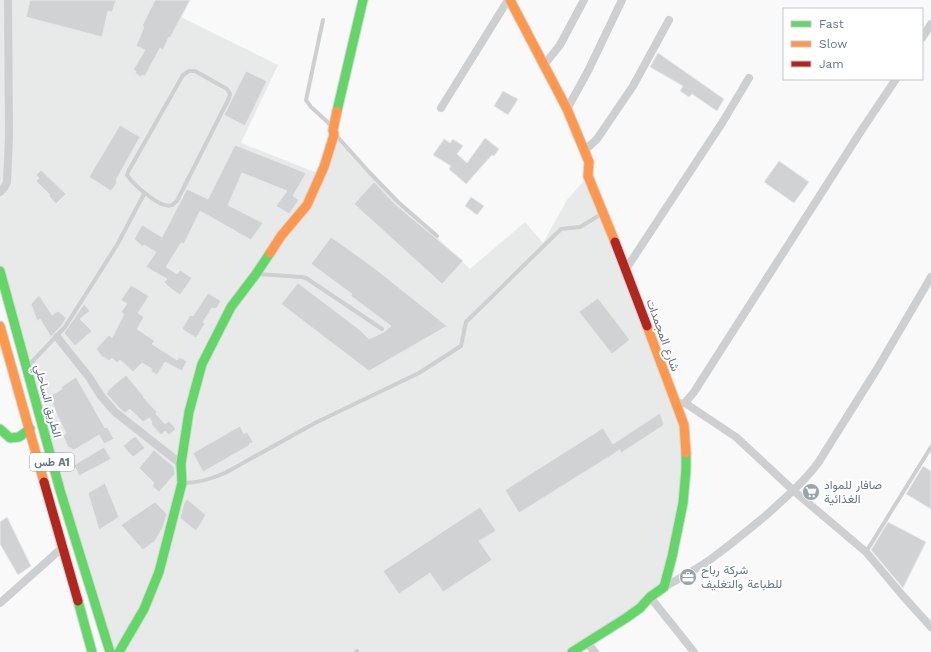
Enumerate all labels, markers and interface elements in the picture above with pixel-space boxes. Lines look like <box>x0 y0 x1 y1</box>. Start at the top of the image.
legend <box>783 8 923 80</box>
text: Fast <box>819 17 844 31</box>
text: Slow <box>819 37 847 51</box>
text: Jam <box>819 57 844 71</box>
street label: شارع المجمدات <box>642 297 683 374</box>
street label: الطريق الساحلي <box>29 363 64 440</box>
road number: طس A1 <box>30 453 74 471</box>
place label: صافار للمواد الغذائية <box>824 478 882 506</box>
supermarket icon: صافار للمواد الغذائية <box>801 482 821 502</box>
place label: شركة رباح للطباعة والتغليف <box>701 563 782 592</box>
office icon: شركة رباح للطباعة والتغليف <box>678 567 698 587</box>

